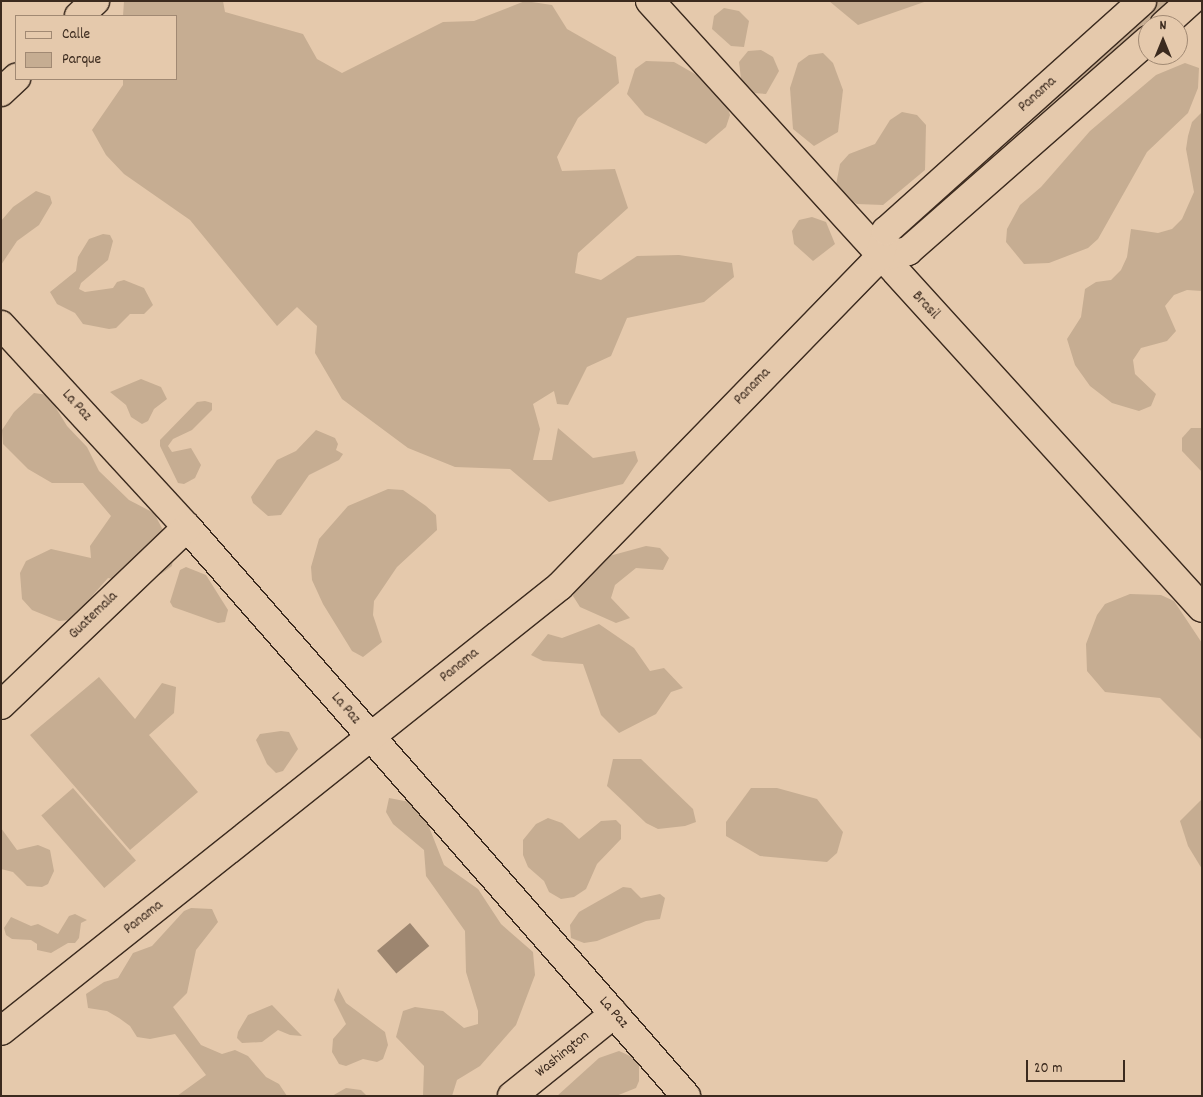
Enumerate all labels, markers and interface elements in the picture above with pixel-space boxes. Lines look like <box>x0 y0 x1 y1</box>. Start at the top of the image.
legend <box>15 15 178 80</box>
north arrow <box>1138 15 1188 65</box>
text: N <box>1160 16 1166 36</box>
text: Calle <box>62 24 90 46</box>
text: Parque <box>62 49 101 71</box>
street label: Panama <box>1015 73 1061 117</box>
street label: Brasil <box>907 288 943 324</box>
street label: Panama <box>731 365 775 409</box>
street label: La Paz <box>57 387 95 425</box>
street label: Guatemala <box>66 588 122 644</box>
street label: Panama <box>437 645 483 687</box>
street label: La Paz <box>326 689 364 729</box>
street label: Panama <box>121 897 167 939</box>
street label: La Paz <box>594 993 632 1033</box>
street label: Washington <box>532 1028 594 1082</box>
scale bar <box>1028 1050 1127 1082</box>
text: 20 m <box>1034 1058 1062 1080</box>

